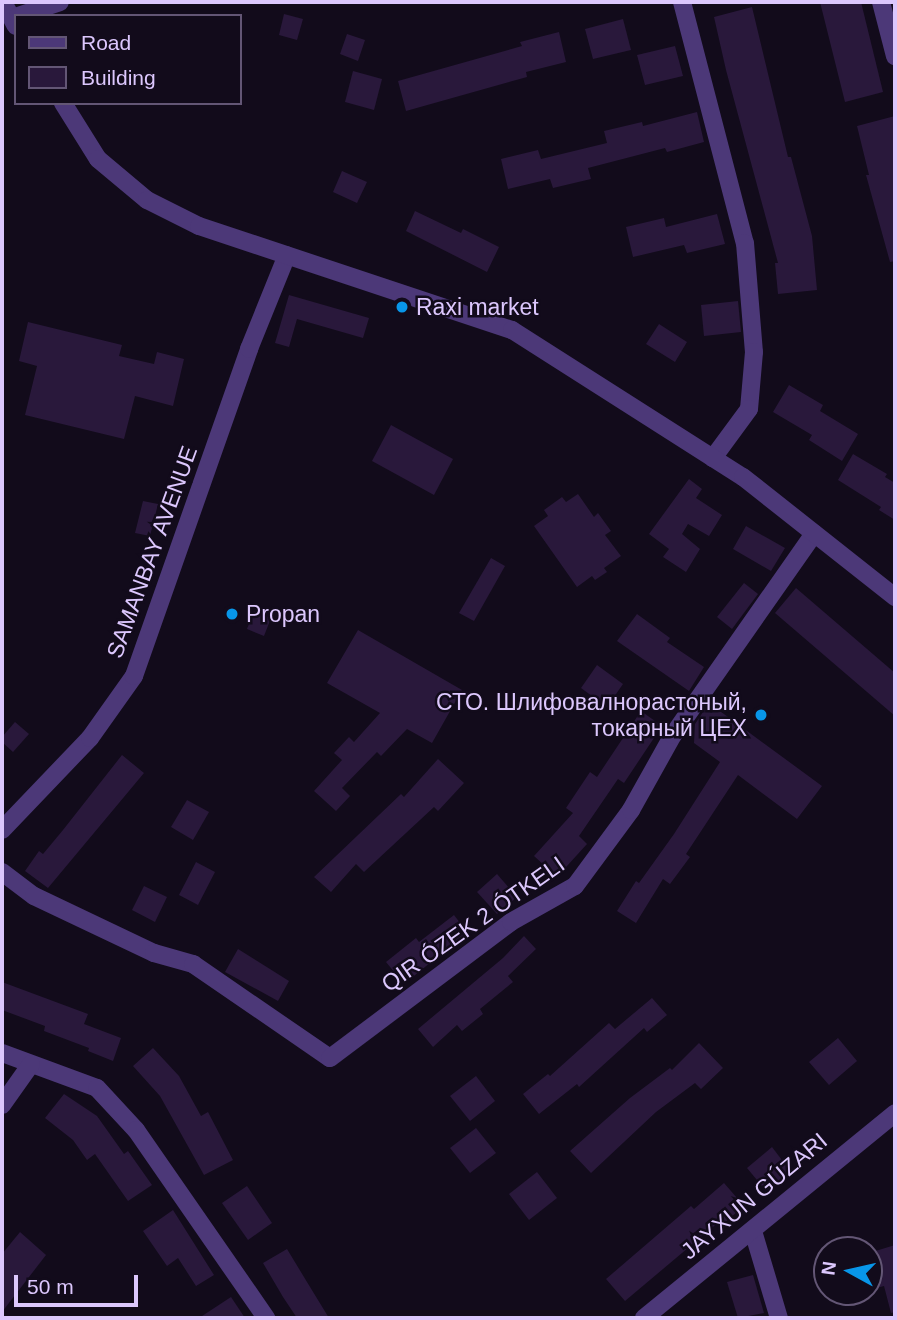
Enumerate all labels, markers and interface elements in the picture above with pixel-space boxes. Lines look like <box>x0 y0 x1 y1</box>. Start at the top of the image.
legend <box>14 14 242 105</box>
text: Road <box>81 31 131 54</box>
text: Building <box>81 66 156 89</box>
place label: Raxi market <box>416 293 539 321</box>
marker: Raxi market <box>394 299 410 315</box>
street label: SAMANBAY AVENUE <box>100 441 204 663</box>
place label: Propan <box>246 600 320 628</box>
marker: Propan <box>224 606 240 622</box>
place label: СТО. Шлифовалнорастоный, токарный ЦЕХ <box>436 688 747 742</box>
marker: СТО. Шлифовалнорастоный, токарный ЦЕХ <box>753 707 769 723</box>
street label: QIR ÓZEK 2 ÓTKELI <box>376 850 570 998</box>
street label: JAYXUN GÚZARI <box>675 1127 833 1265</box>
north arrow <box>813 1236 883 1306</box>
scale bar <box>18 1260 142 1304</box>
text: N <box>817 1260 840 1277</box>
text: 50 m <box>27 1275 74 1298</box>

